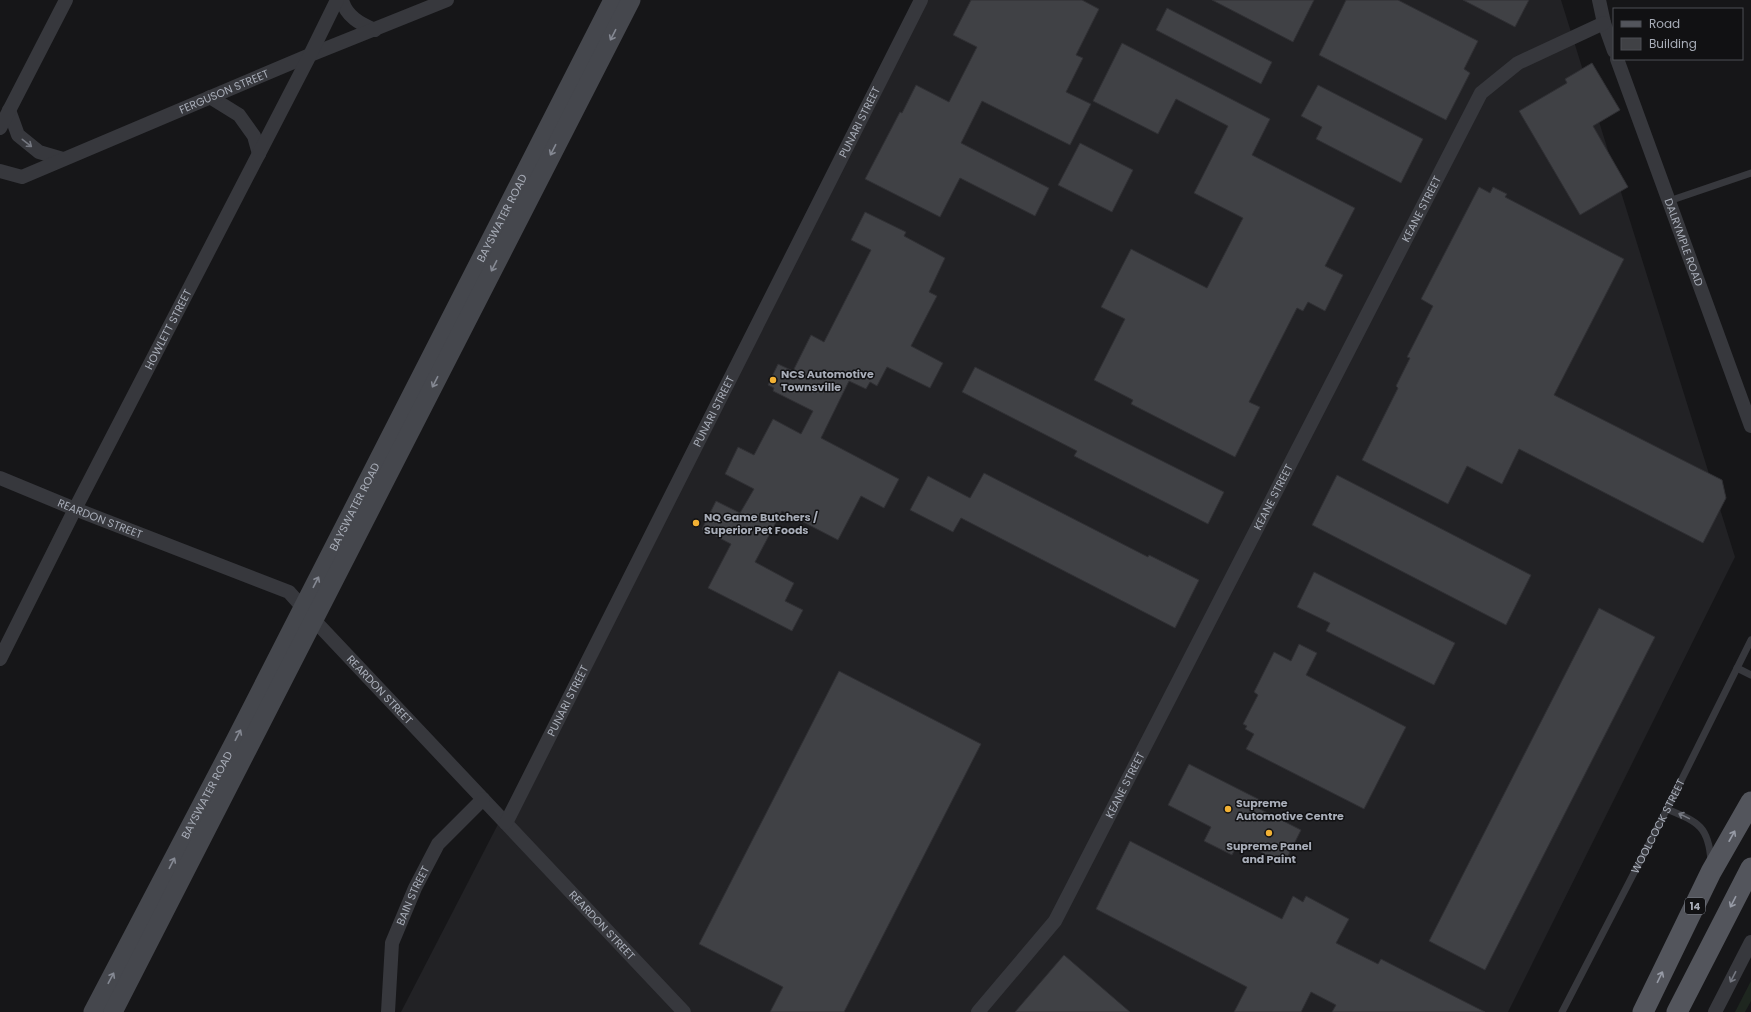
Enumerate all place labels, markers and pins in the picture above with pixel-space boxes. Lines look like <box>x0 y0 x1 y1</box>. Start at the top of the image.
place label: NCS Automotive Townsville <box>781 366 874 395</box>
marker: NCS Automotive Townsville <box>768 375 778 385</box>
place label: NQ Game Butchers / Superior Pet Foods <box>704 509 818 538</box>
marker: NQ Game Butchers / Superior Pet Foods <box>691 518 701 528</box>
place label: Supreme Automotive Centre <box>1236 795 1344 824</box>
marker: Supreme Automotive Centre <box>1223 804 1233 814</box>
marker: Supreme Panel and Paint <box>1264 828 1274 838</box>
place label: Supreme Panel and Paint <box>1226 838 1312 867</box>

